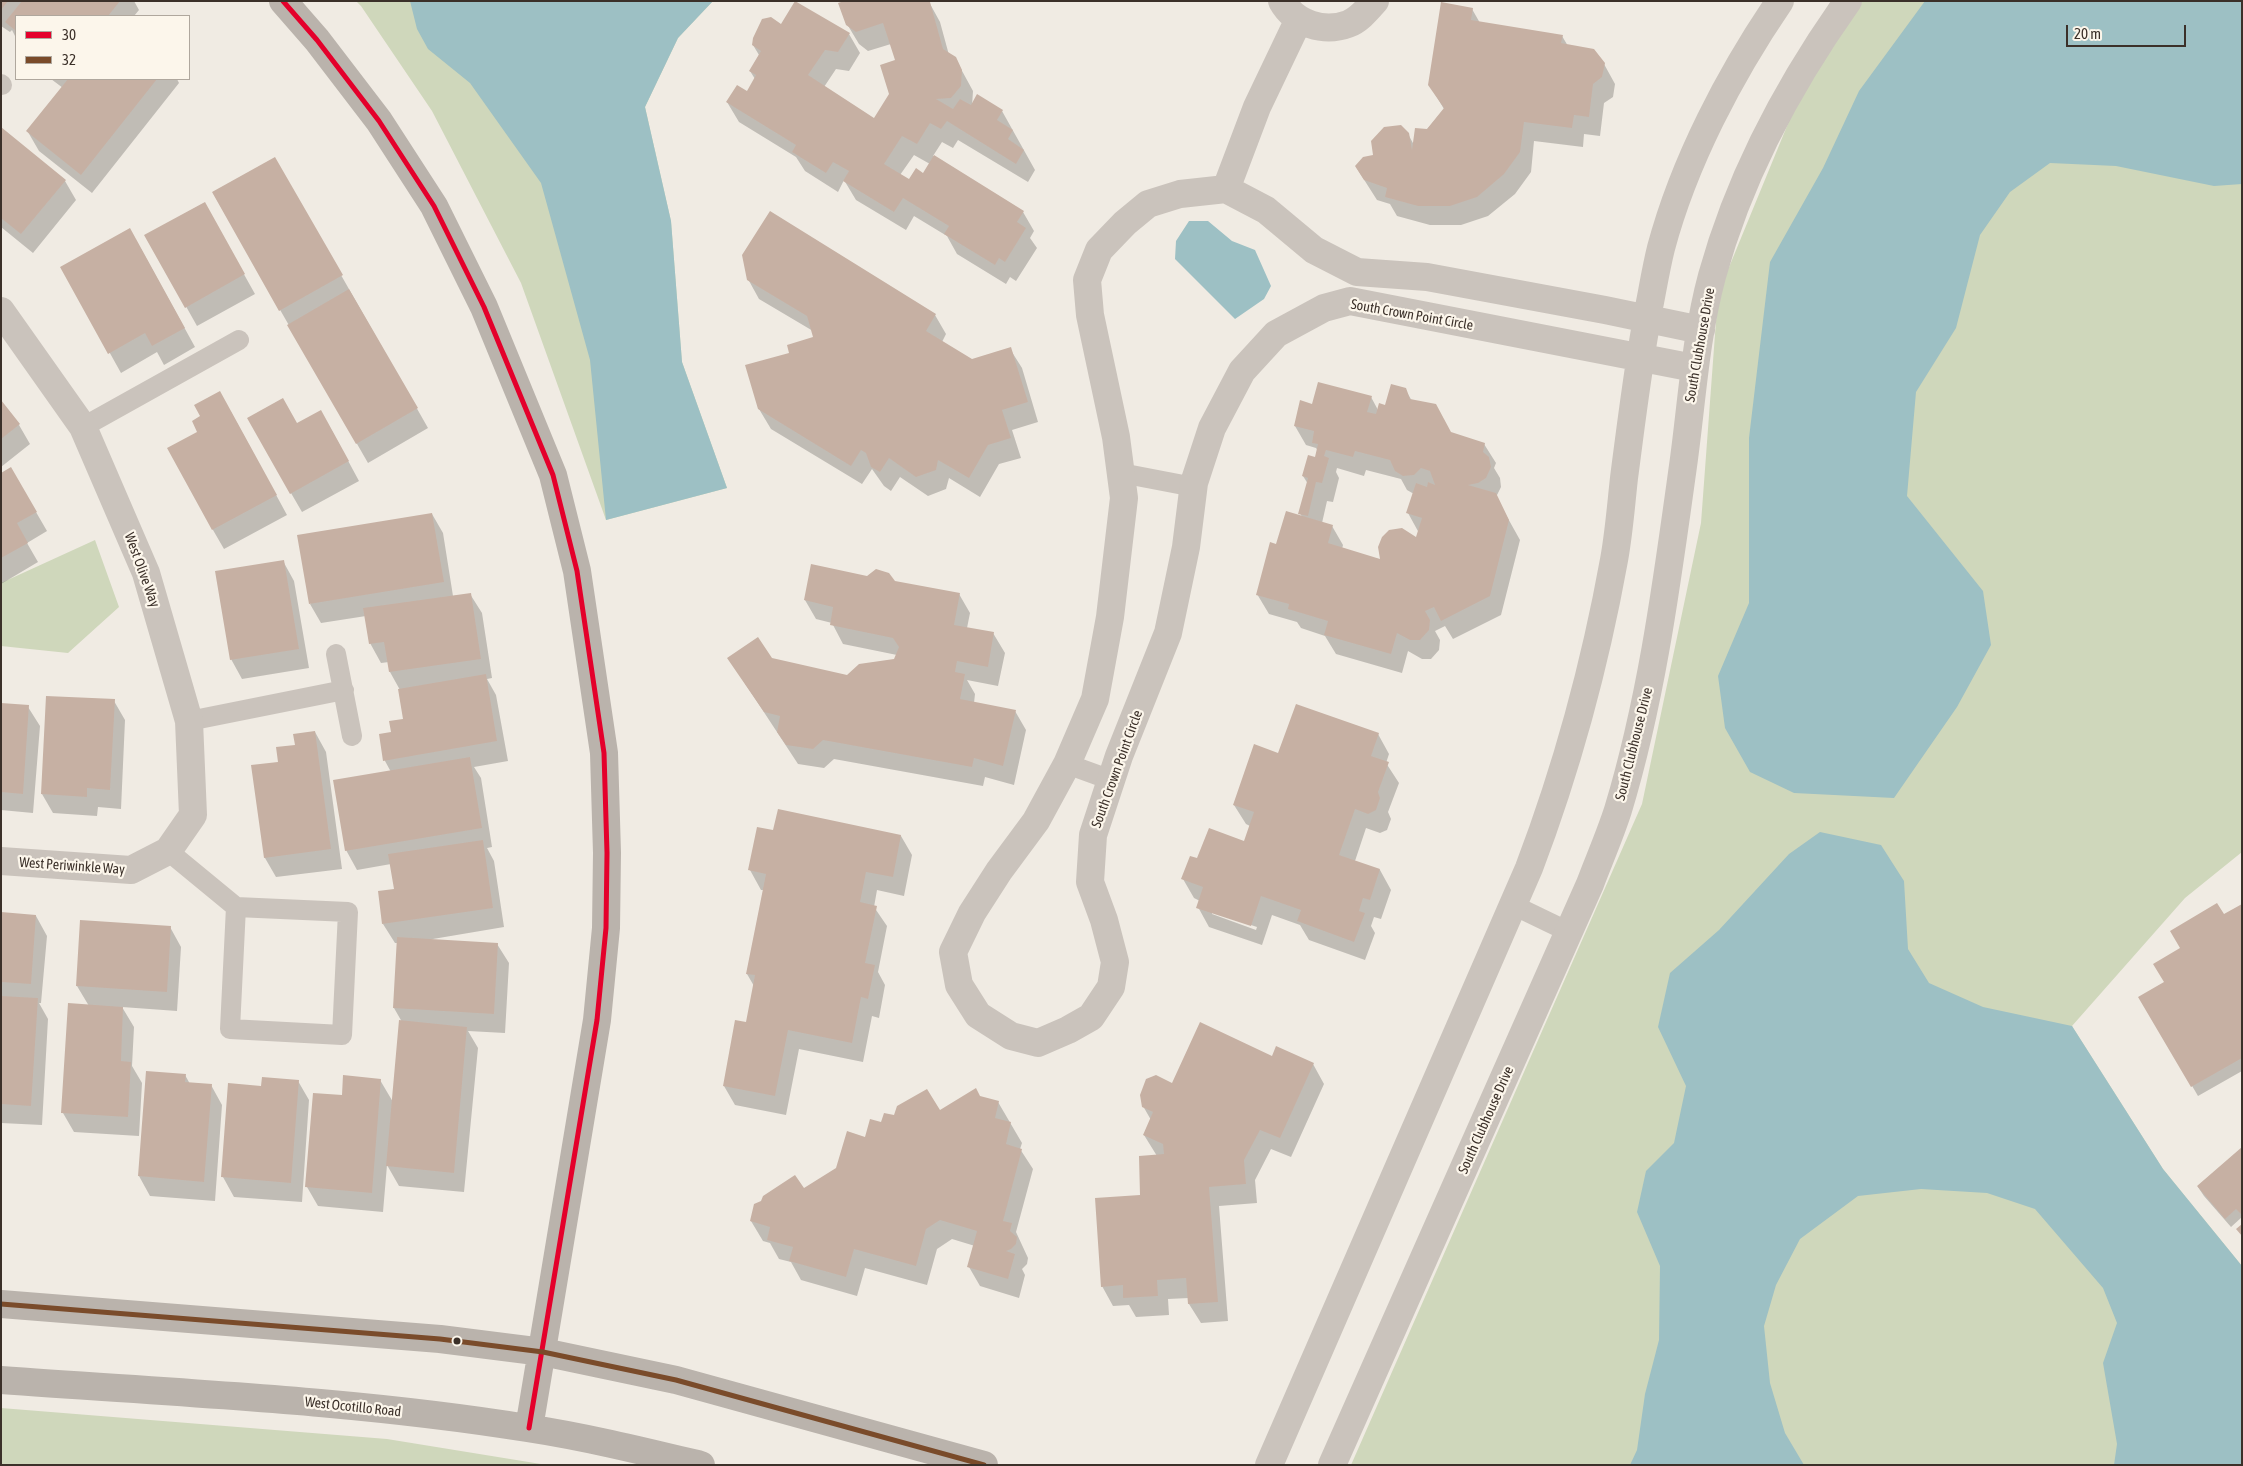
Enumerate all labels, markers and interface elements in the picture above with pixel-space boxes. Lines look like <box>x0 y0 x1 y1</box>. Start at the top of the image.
legend <box>15 15 190 80</box>
scale bar <box>2068 15 2188 47</box>
text: 20 m <box>2074 25 2101 42</box>
text: 30 <box>62 26 76 43</box>
text: 32 <box>62 51 76 68</box>
street label: South Clubhouse Drive <box>1682 286 1718 404</box>
street label: South Crown Point Circle <box>1350 296 1474 334</box>
street label: West Olive Way <box>121 530 163 610</box>
street label: South Clubhouse Drive <box>1612 686 1656 802</box>
street label: South Crown Point Circle <box>1088 708 1146 830</box>
street label: West Periwinkle Way <box>19 854 125 878</box>
street label: South Clubhouse Drive <box>1455 1064 1517 1176</box>
unlabelled marker <box>452 1336 462 1346</box>
street label: West Ocotillo Road <box>304 1394 402 1420</box>

